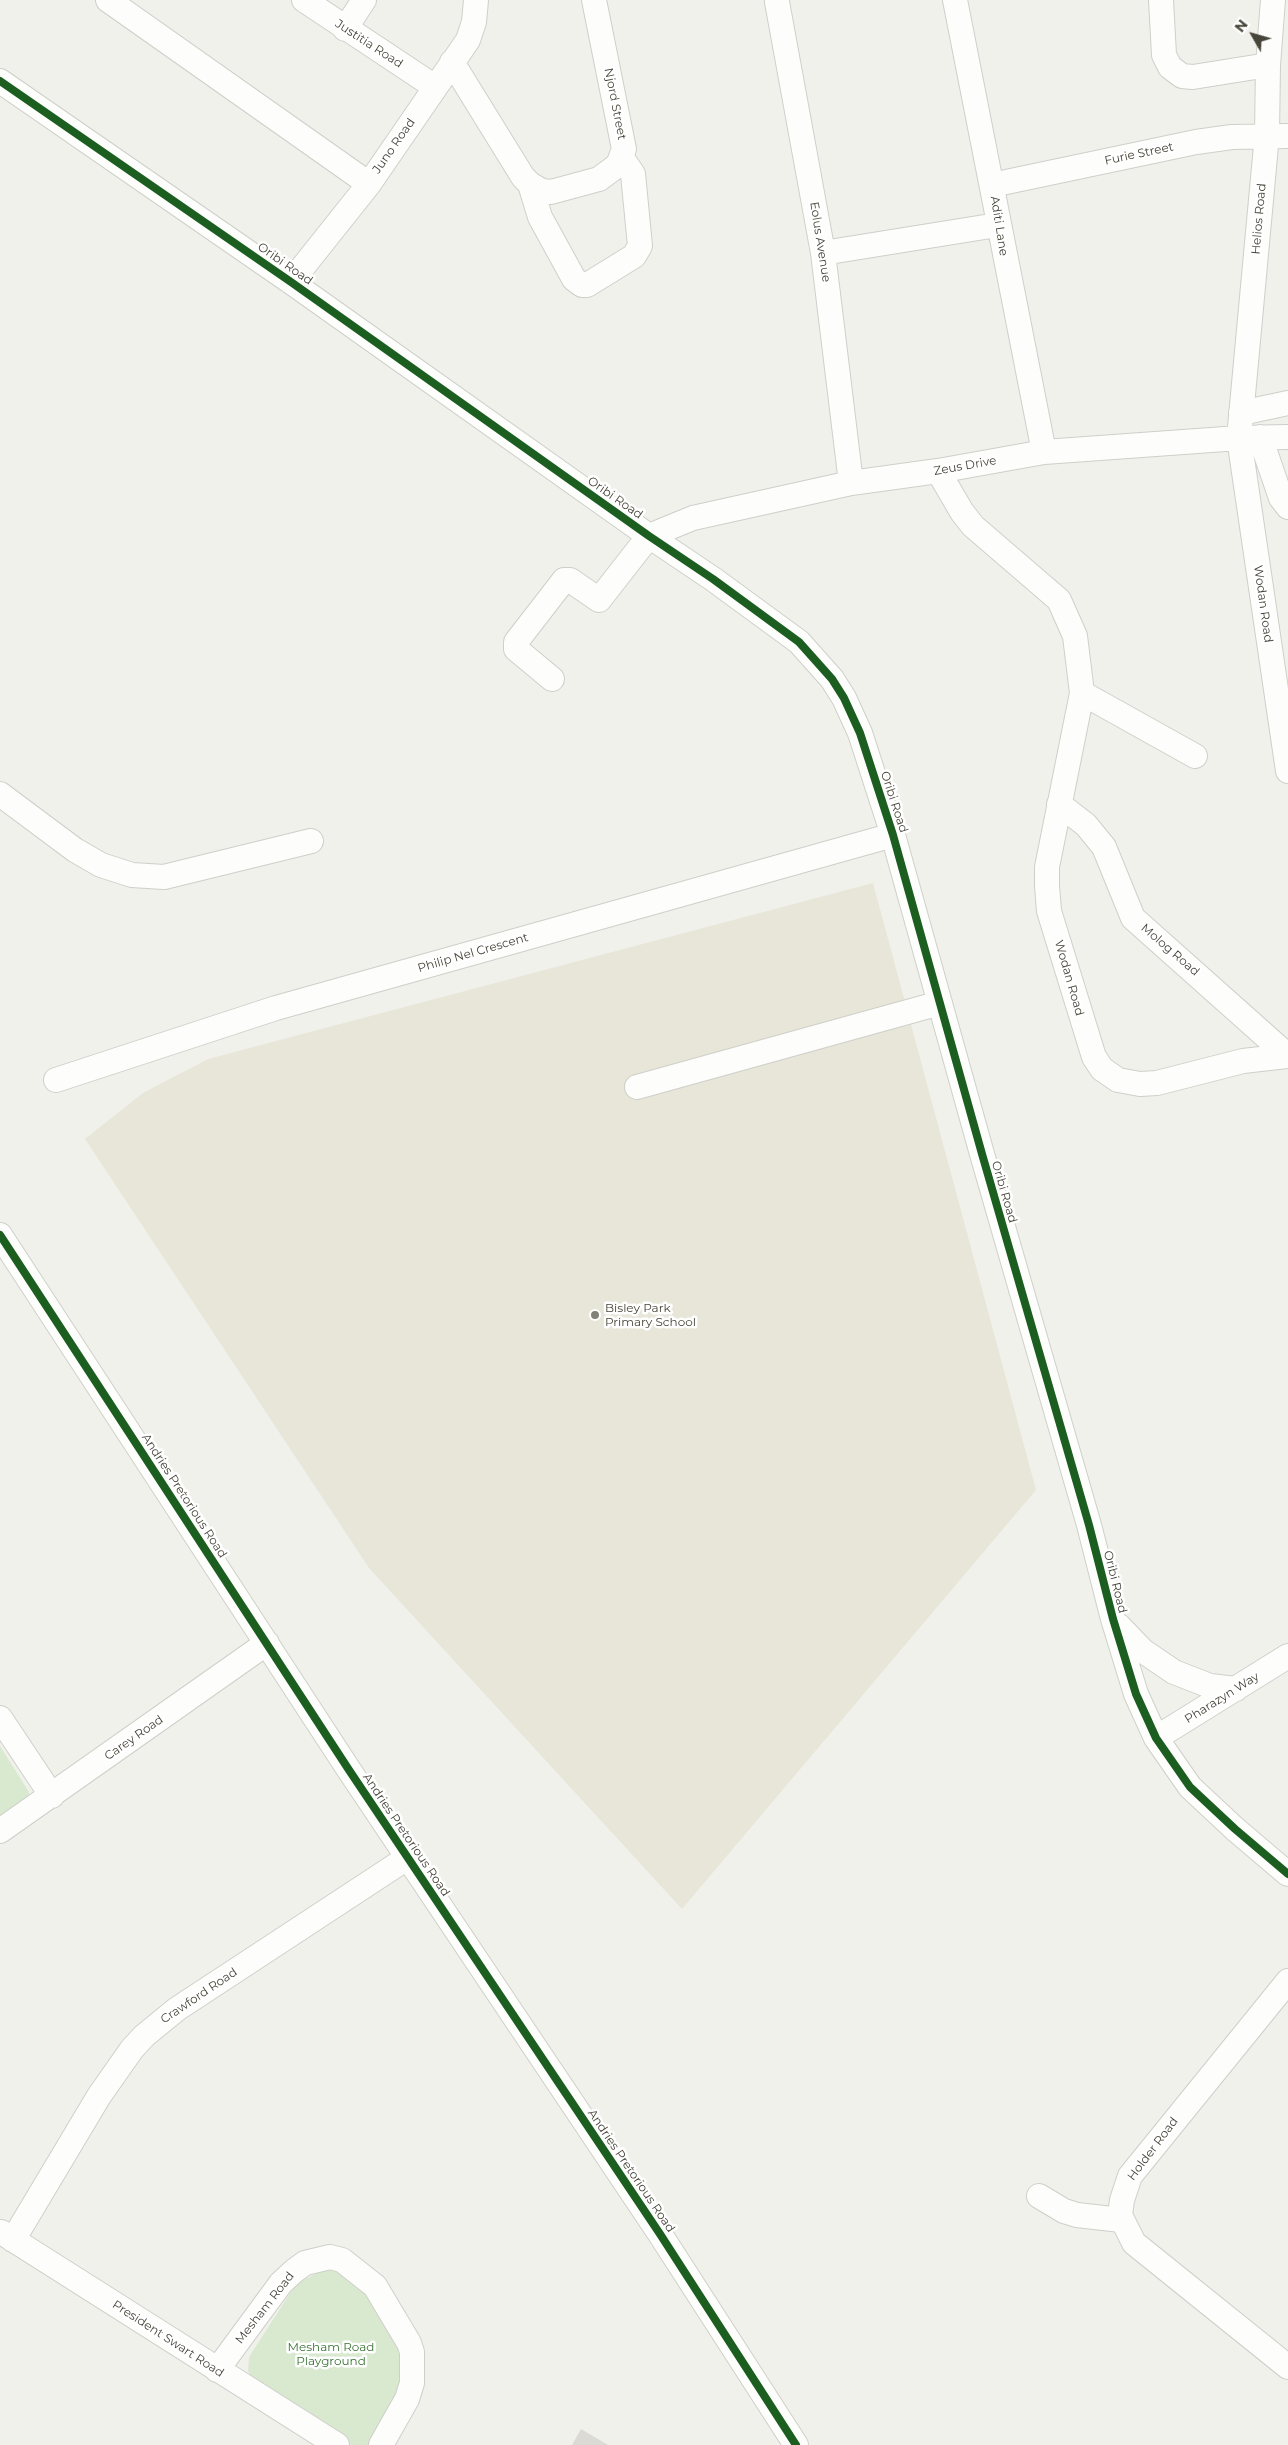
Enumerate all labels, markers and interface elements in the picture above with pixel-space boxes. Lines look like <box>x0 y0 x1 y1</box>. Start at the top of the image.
north arrow <box>1228 10 1278 60</box>
text: N <box>1231 16 1252 36</box>
street label: Justitia Road <box>333 17 405 71</box>
street label: Njord Street <box>601 67 629 141</box>
street label: Juno Road <box>370 116 418 176</box>
street label: Furie Street <box>1103 140 1175 168</box>
street label: Helios Road <box>1249 183 1269 255</box>
street label: Aditi Lane <box>987 195 1011 257</box>
street label: Eolus Avenue <box>807 201 833 283</box>
street label: Oribi Road <box>255 240 315 288</box>
street label: Zeus Drive <box>933 453 997 479</box>
street label: Oribi Road <box>585 474 645 522</box>
street label: Wodan Road <box>1250 564 1276 644</box>
street label: Oribi Road <box>877 769 911 835</box>
street label: Molog Road <box>1138 921 1202 979</box>
street label: Philip Nel Crescent <box>416 930 530 976</box>
street label: Wodan Road <box>1051 939 1087 1017</box>
street label: Oribi Road <box>988 1159 1020 1225</box>
place label: Bisley Park Primary School <box>605 1301 696 1329</box>
marker: Bisley Park Primary School <box>589 1309 601 1321</box>
street label: Andries Pretorious Road <box>138 1431 230 1561</box>
street label: Oribi Road <box>1100 1549 1130 1615</box>
street label: Pharazyn Way <box>1182 1669 1262 1727</box>
street label: Carey Road <box>102 1713 166 1763</box>
street label: Andries Pretorious Road <box>359 1771 453 1899</box>
street label: Crawford Road <box>158 1965 240 2027</box>
street label: Andries Pretorious Road <box>584 2107 678 2235</box>
street label: Holder Road <box>1125 2115 1181 2183</box>
street label: Mesham Road <box>233 2269 297 2347</box>
street label: President Swart Road <box>110 2298 226 2380</box>
park label: Mesham Road Playground <box>287 2340 375 2368</box>

